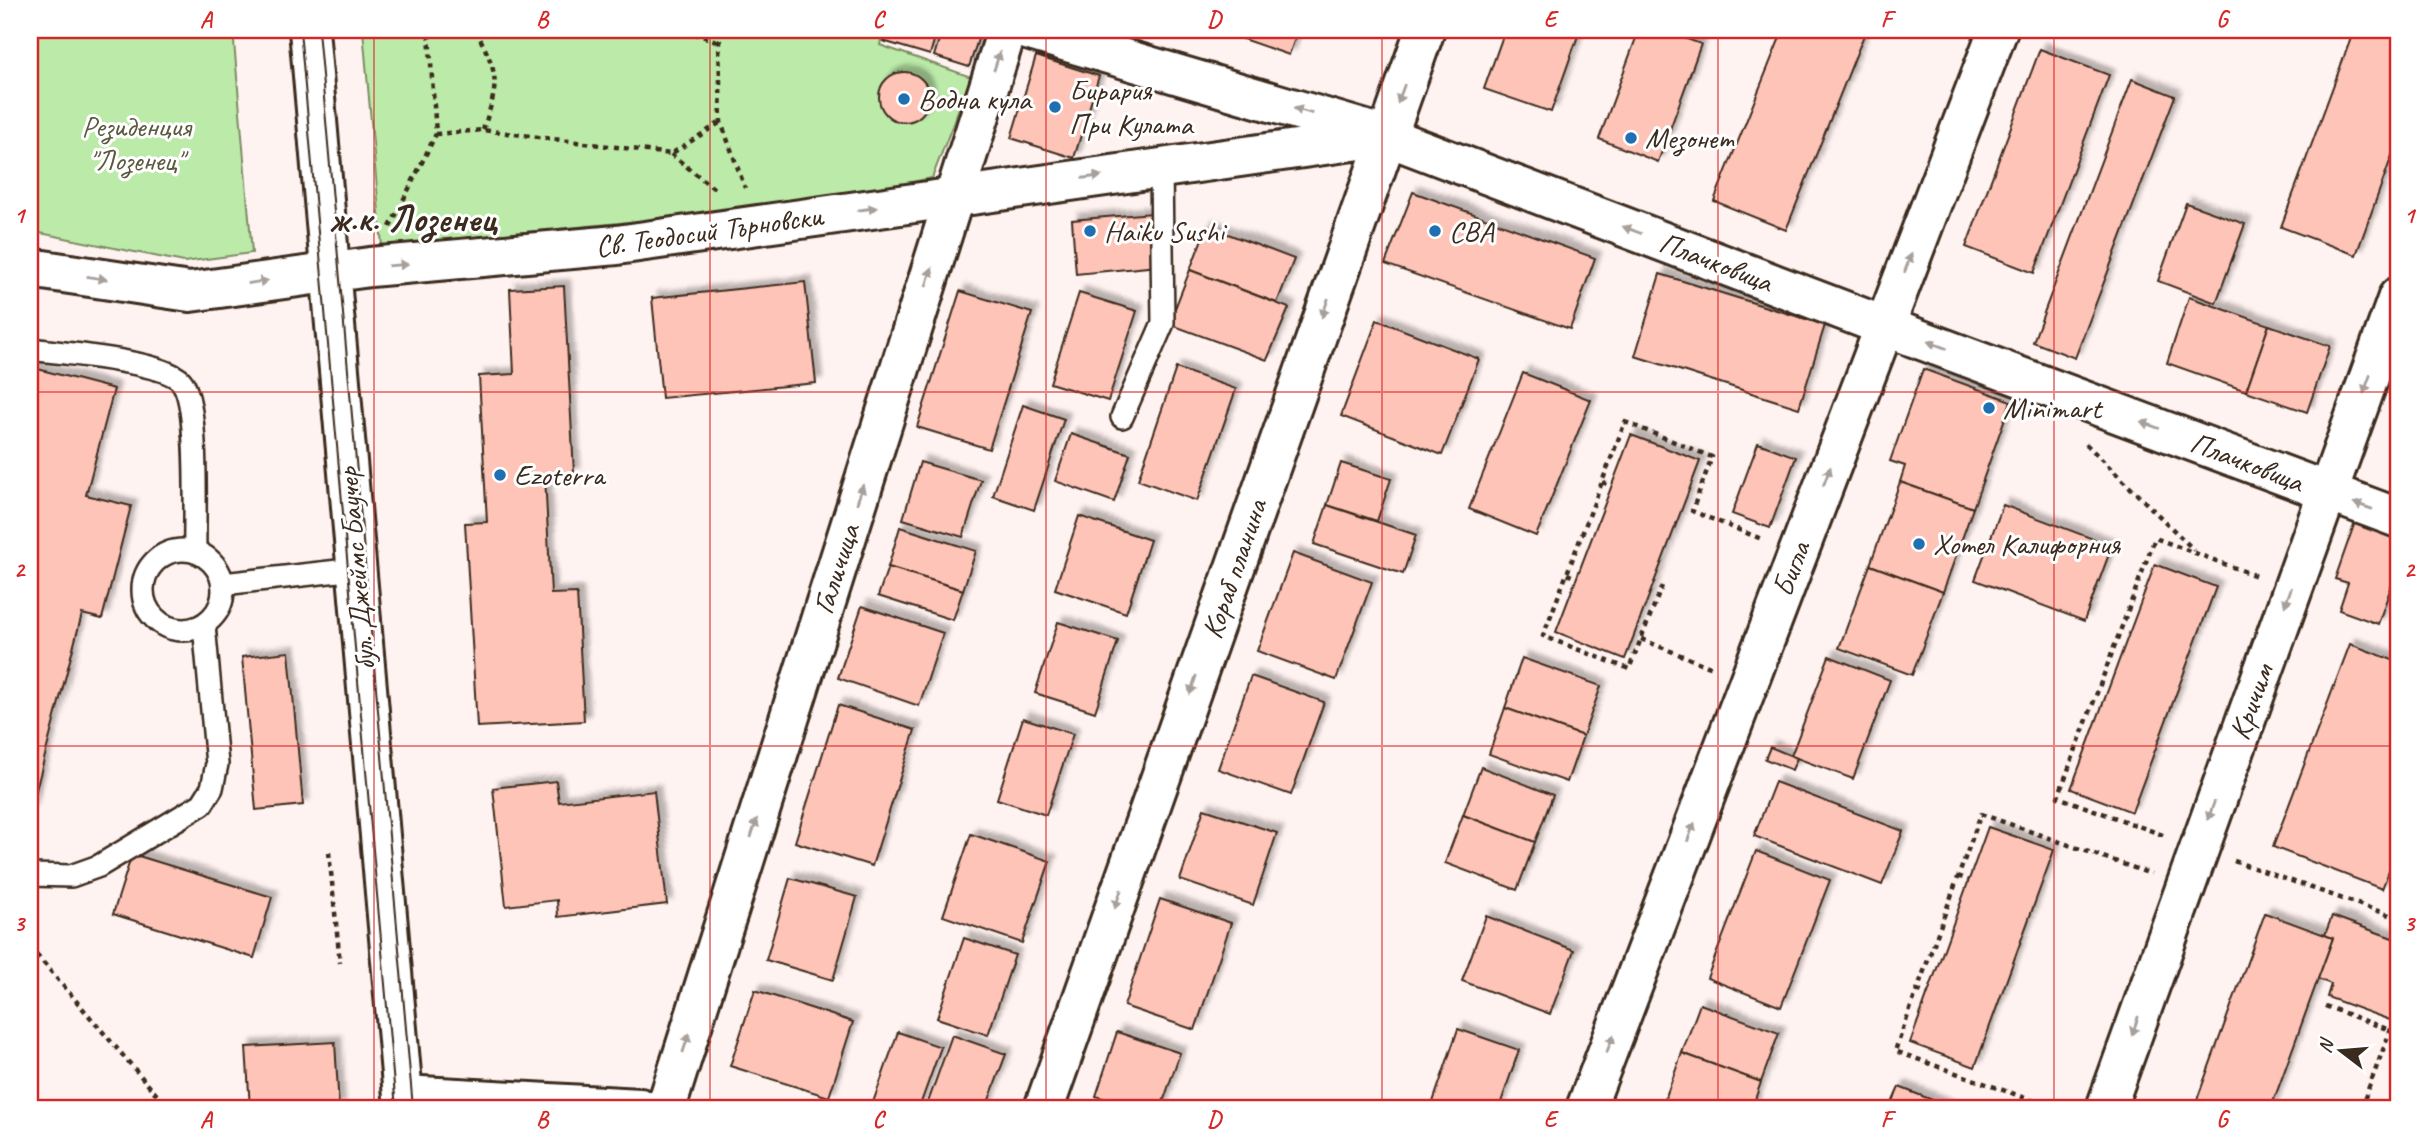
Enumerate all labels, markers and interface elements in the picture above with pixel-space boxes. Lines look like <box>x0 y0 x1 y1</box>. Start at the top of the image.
text: A <box>200 5 214 34</box>
text: B <box>536 5 550 34</box>
text: C <box>873 5 887 34</box>
text: D <box>1207 5 1223 34</box>
text: E <box>1544 5 1560 34</box>
text: F <box>1881 5 1897 34</box>
text: G <box>2216 5 2231 34</box>
one-way arrow <box>993 51 1003 72</box>
place label: Бирария При Кулата <box>1069 71 1195 143</box>
place label: Водна кула <box>918 80 1033 118</box>
one-way arrow <box>1396 83 1407 104</box>
marker: Водна кула <box>896 91 912 107</box>
marker: Бирария При Кулата <box>1047 99 1063 115</box>
one-way arrow <box>1292 106 1313 116</box>
park label: Резиденция "Лозенец" <box>81 107 193 179</box>
place label: Мезонет <box>1645 119 1735 157</box>
marker: Мезонет <box>1623 130 1639 146</box>
one-way arrow <box>1081 172 1103 183</box>
district label: ж.к. Лозенец <box>329 195 498 243</box>
street label: Св. Теодосий Търновски <box>593 196 827 266</box>
text: 1 <box>14 201 27 230</box>
text: 1 <box>2404 201 2417 230</box>
one-way arrow <box>856 203 878 214</box>
place label: Haiku Sushi <box>1104 212 1227 250</box>
place label: CBA <box>1449 212 1496 250</box>
marker: Haiku Sushi <box>1082 223 1098 239</box>
marker: CBA <box>1427 223 1443 239</box>
street label: Плачковица <box>1654 223 1780 302</box>
one-way arrow <box>1622 225 1643 236</box>
one-way arrow <box>1903 252 1914 273</box>
one-way arrow <box>387 259 409 270</box>
one-way arrow <box>924 267 935 288</box>
one-way arrow <box>86 273 108 284</box>
one-way arrow <box>247 276 269 287</box>
one-way arrow <box>1320 298 1331 319</box>
one-way arrow <box>1926 339 1947 350</box>
one-way arrow <box>2361 373 2372 394</box>
place label: Minimart <box>2003 389 2104 427</box>
marker: Minimart <box>1981 400 1997 416</box>
one-way arrow <box>2139 419 2160 430</box>
street label: Плачковица <box>2185 423 2311 502</box>
place label: Ezoterra <box>514 456 607 494</box>
street label: бул. Джеймс Баучер <box>328 464 384 672</box>
one-way arrow <box>1821 466 1832 487</box>
marker: Ezoterra <box>492 467 508 483</box>
one-way arrow <box>855 483 866 504</box>
street label: Кораб планина <box>1193 493 1276 643</box>
one-way arrow <box>2352 500 2373 511</box>
street label: Галичица <box>804 518 869 619</box>
place label: Хотел Калифорния <box>1933 525 2121 563</box>
street label: Бигла <box>1763 534 1819 602</box>
marker: Хотел Калифорния <box>1911 536 1927 552</box>
text: 2 <box>14 555 27 584</box>
text: 2 <box>2404 555 2417 584</box>
one-way arrow <box>2283 587 2294 608</box>
street label: Кричим <box>2220 657 2283 745</box>
one-way arrow <box>1187 674 1198 695</box>
one-way arrow <box>2205 801 2216 822</box>
one-way arrow <box>750 817 760 838</box>
one-way arrow <box>1686 821 1697 842</box>
one-way arrow <box>1112 889 1123 910</box>
text: 3 <box>14 909 27 938</box>
text: 3 <box>2404 909 2417 938</box>
one-way arrow <box>2129 1015 2140 1036</box>
north arrow <box>2306 1016 2376 1086</box>
one-way arrow <box>681 1032 692 1053</box>
one-way arrow <box>1605 1034 1616 1055</box>
text: N <box>2312 1035 2340 1056</box>
text: A <box>200 1105 214 1134</box>
text: B <box>536 1105 550 1134</box>
text: C <box>873 1105 887 1134</box>
text: D <box>1207 1105 1223 1134</box>
text: E <box>1544 1105 1560 1134</box>
text: F <box>1881 1105 1897 1134</box>
text: G <box>2216 1105 2231 1134</box>

